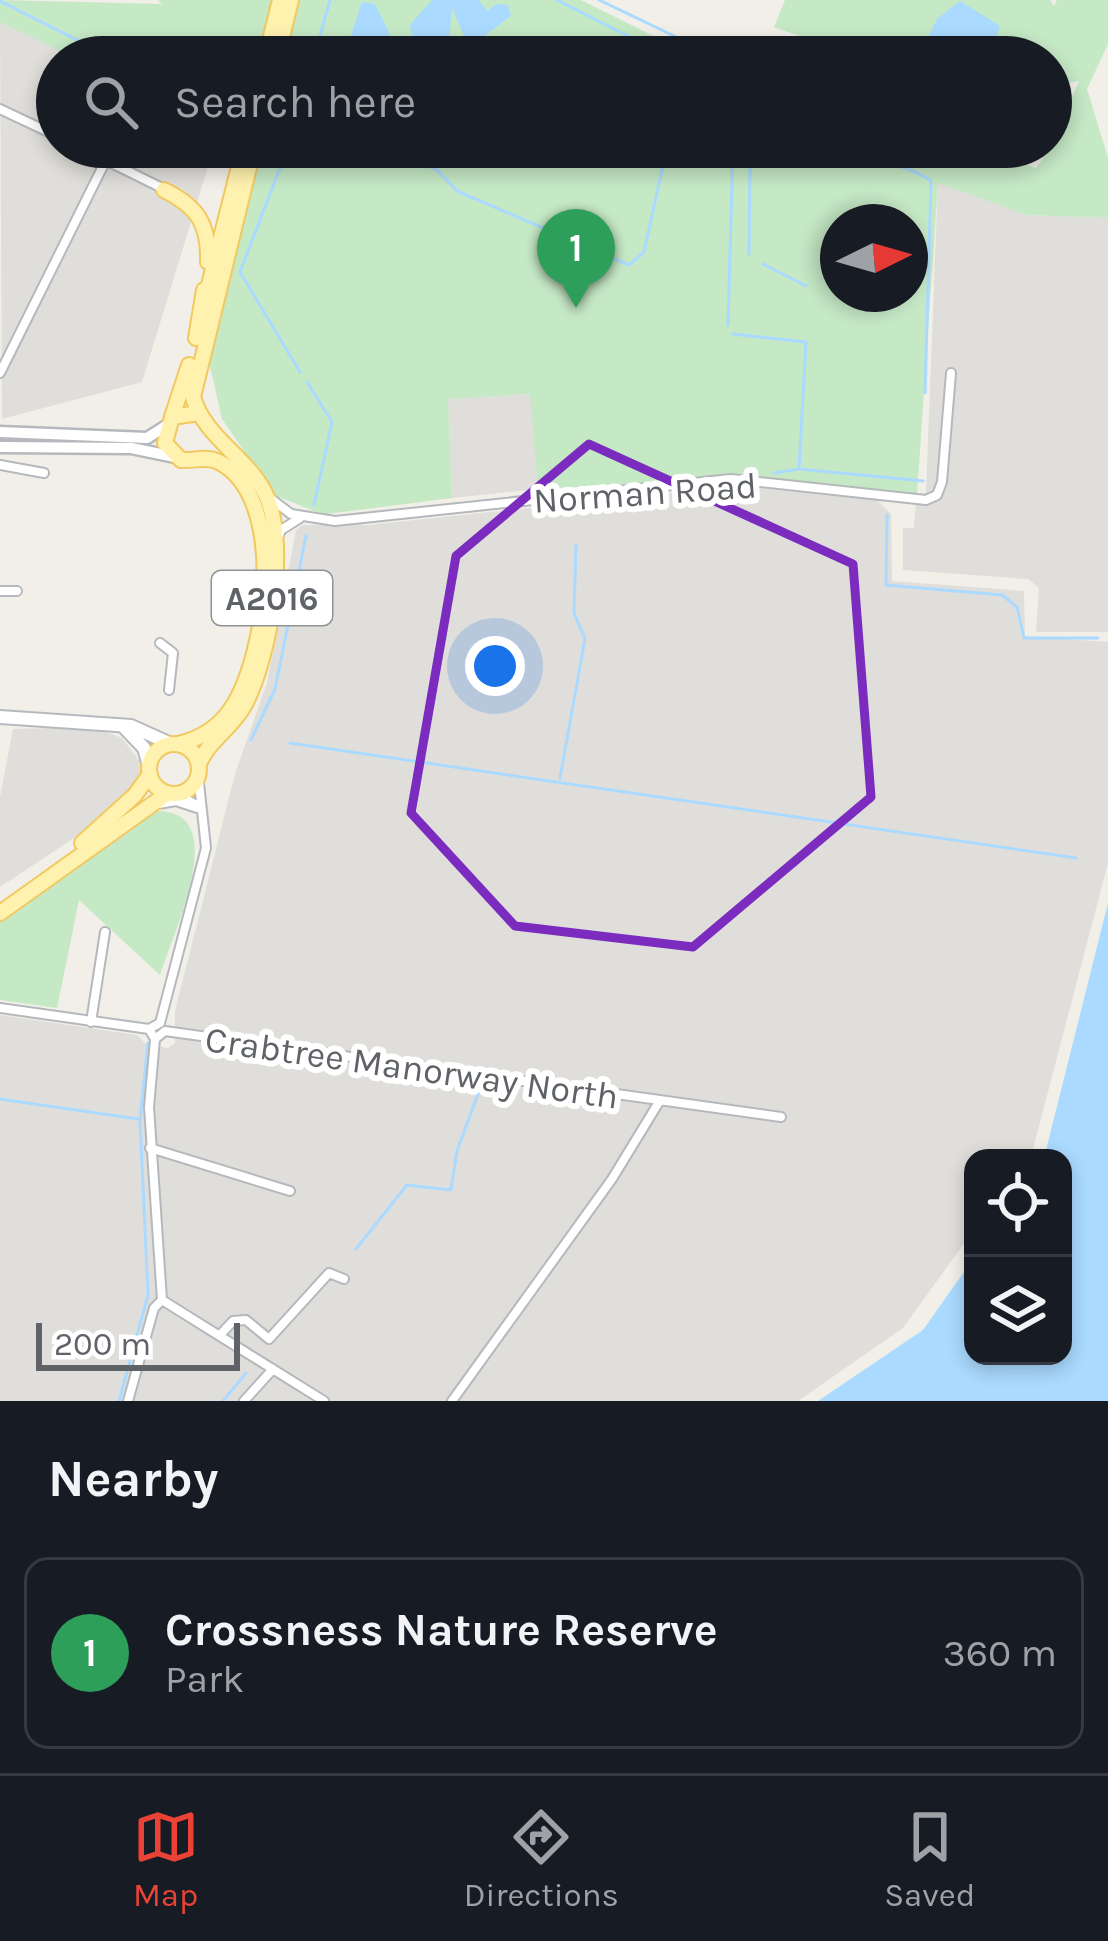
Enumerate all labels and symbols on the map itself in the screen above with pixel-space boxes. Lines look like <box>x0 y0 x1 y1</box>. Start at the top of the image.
north arrow <box>820 204 928 312</box>
pin: 1 <box>537 209 615 308</box>
street label: Norman Road <box>532 464 758 522</box>
road number: A2016 <box>212 571 332 625</box>
your location <box>465 636 525 696</box>
street label: Crabtree Manorway North <box>203 1018 621 1118</box>
scale bar <box>36 1317 240 1370</box>

